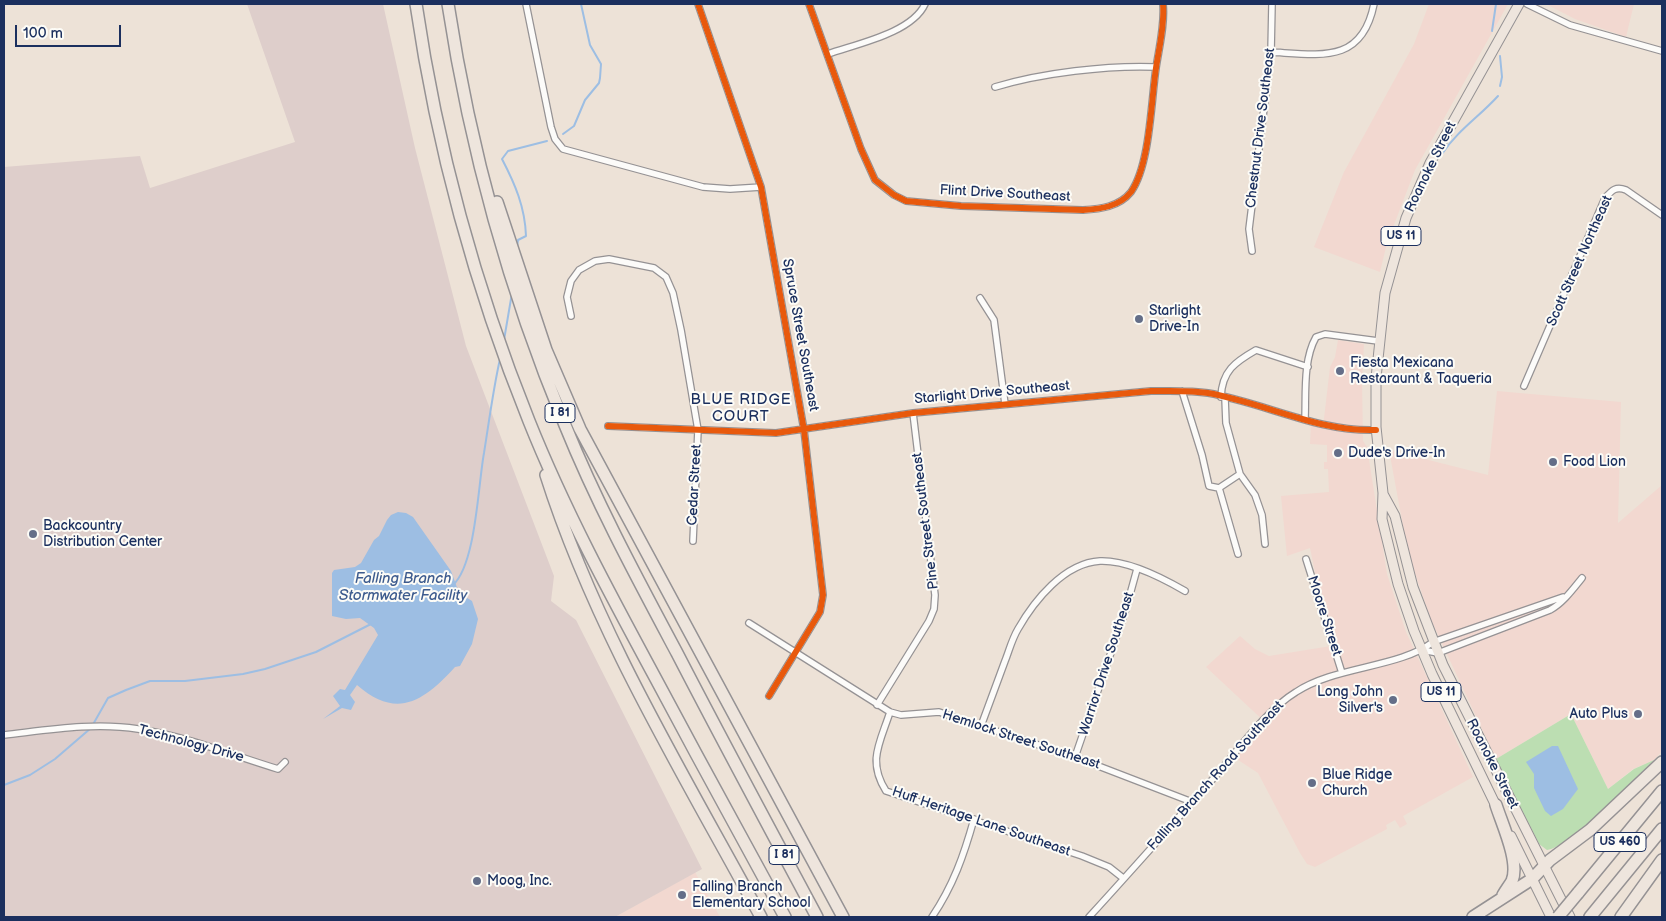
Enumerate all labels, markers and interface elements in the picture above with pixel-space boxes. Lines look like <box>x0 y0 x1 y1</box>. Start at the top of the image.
scale bar <box>18 15 124 47</box>
text: 100 m <box>23 24 63 43</box>
street label: Chestnut Drive Southeast <box>1243 47 1279 209</box>
street label: Roanoke Street <box>1402 119 1460 215</box>
street label: Flint Drive Southeast <box>939 182 1071 206</box>
street label: Scott Street Northeast <box>1544 193 1616 329</box>
road number: US 11 <box>1381 227 1421 246</box>
street label: Spruce Street Southeast <box>778 257 822 413</box>
place label: Starlight Drive-In <box>1149 303 1201 336</box>
marker: Starlight Drive-In <box>1133 313 1145 325</box>
place label: Fiesta Mexicana Restaraunt & Taqueria <box>1350 355 1492 388</box>
marker: Fiesta Mexicana Restaraunt & Taqueria <box>1334 365 1346 377</box>
street label: Starlight Drive Southeast <box>914 378 1070 408</box>
district label: BLUE RIDGE COURT <box>689 391 793 426</box>
road number: I 81 <box>545 403 575 422</box>
street label: Cedar Street <box>684 444 706 526</box>
place label: Dude's Drive-In <box>1348 445 1446 461</box>
marker: Dude's Drive-In <box>1332 447 1344 459</box>
street label: Pine Street Southeast <box>909 452 943 590</box>
place label: Food Lion <box>1563 454 1626 470</box>
marker: Food Lion <box>1547 456 1559 468</box>
place label: Backcountry Distribution Center <box>43 518 162 550</box>
marker: Backcountry Distribution Center <box>27 528 39 540</box>
water label: Falling Branch Stormwater Facility <box>339 570 467 605</box>
street label: Moore Street <box>1303 574 1345 658</box>
street label: Warrior Drive Southeast <box>1076 590 1138 738</box>
road number: US 11 <box>1421 682 1461 702</box>
place label: Long John Silver's <box>1317 684 1383 716</box>
marker: Long John Silver's <box>1387 694 1399 706</box>
street label: Falling Branch Road Southeast <box>1144 698 1288 854</box>
place label: Auto Plus <box>1570 706 1628 722</box>
street label: Hemlock Street Southeast <box>940 707 1102 773</box>
marker: Auto Plus <box>1632 708 1644 720</box>
street label: Roanoke Street <box>1462 716 1522 812</box>
street label: Technology Drive <box>136 722 246 766</box>
place label: Blue Ridge Church <box>1322 767 1392 800</box>
marker: Blue Ridge Church <box>1306 777 1318 789</box>
street label: Huff Heritage Lane Southeast <box>890 784 1072 860</box>
road number: US 460 <box>1594 832 1646 852</box>
road number: I 81 <box>769 846 799 864</box>
place label: Moog, Inc. <box>487 873 552 889</box>
marker: Moog, Inc. <box>471 875 483 887</box>
place label: Falling Branch Elementary School <box>692 879 811 912</box>
marker: Falling Branch Elementary School <box>676 889 688 901</box>

